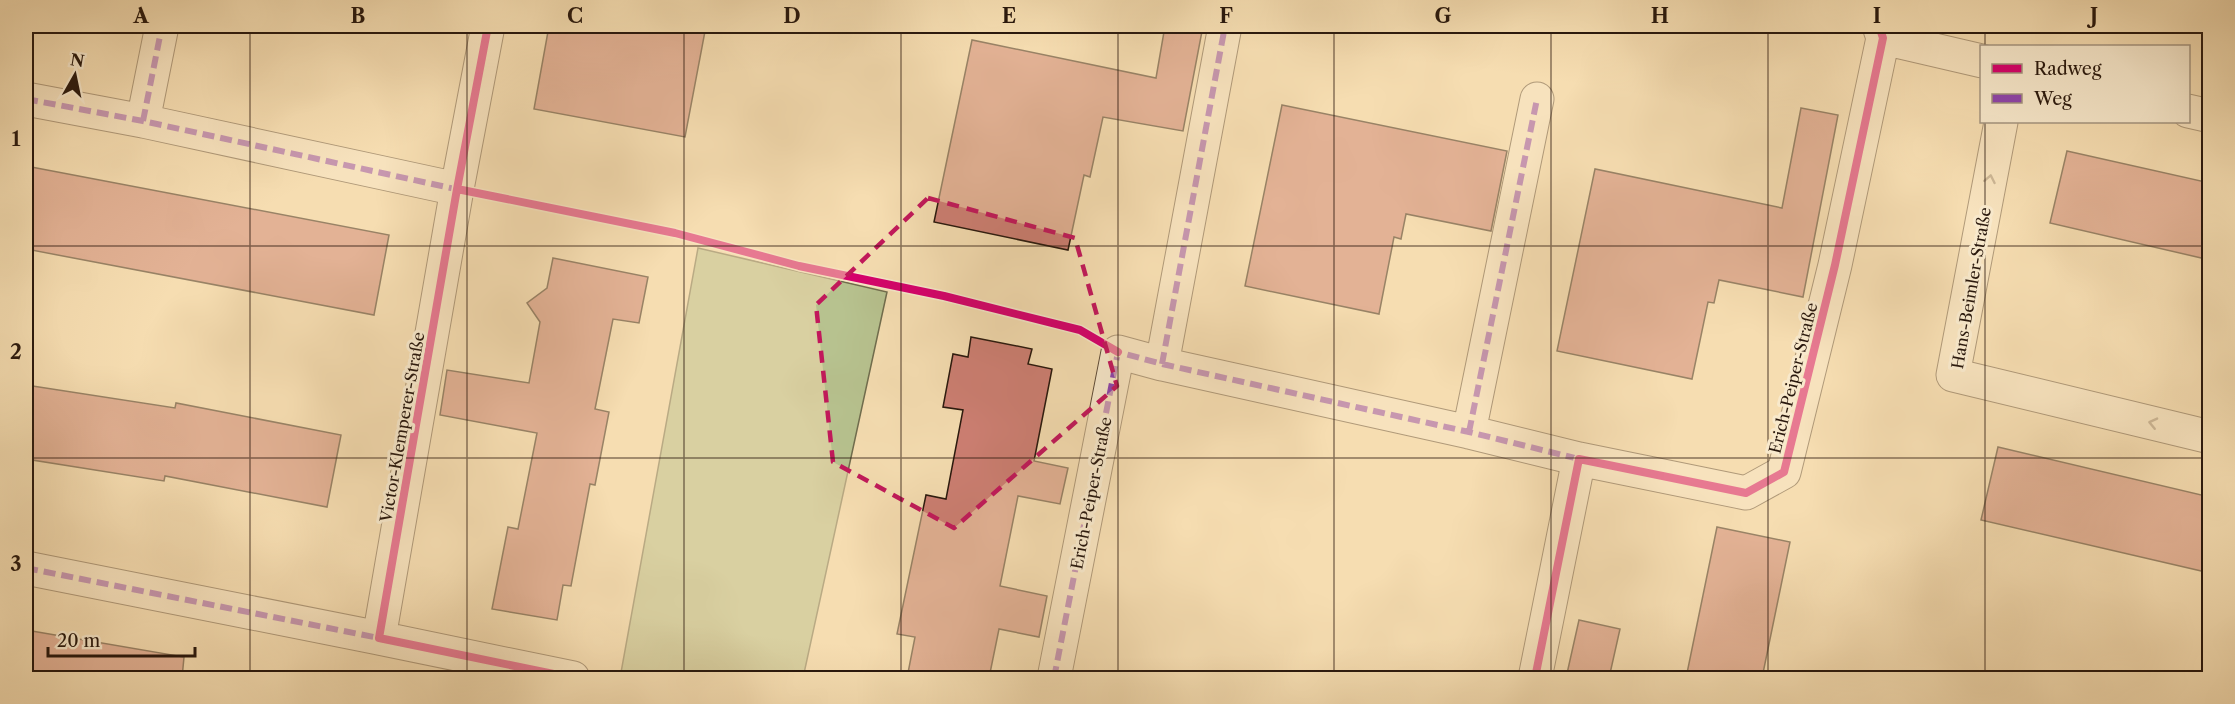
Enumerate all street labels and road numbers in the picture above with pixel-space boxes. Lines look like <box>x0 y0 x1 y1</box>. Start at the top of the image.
street label: Hans-Beimler-Straße <box>1947 206 1995 370</box>
street label: Erich-Peiper-Straße <box>1765 300 1821 456</box>
street label: Victor-Klemperer-Straße <box>375 330 429 525</box>
street label: Erich-Peiper-Straße <box>1066 415 1116 571</box>

